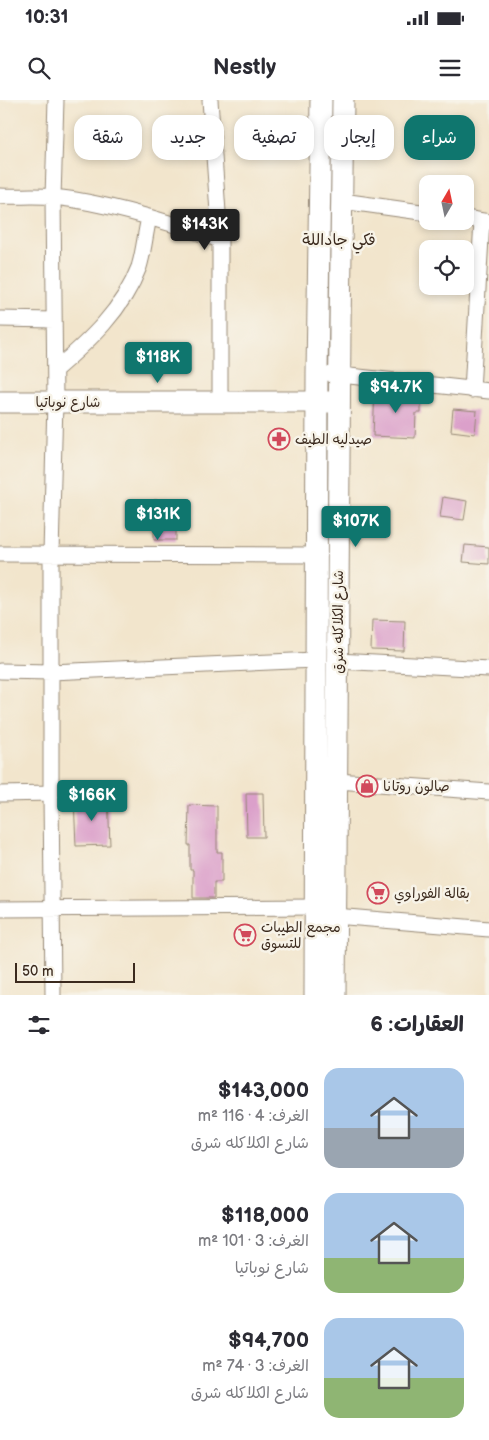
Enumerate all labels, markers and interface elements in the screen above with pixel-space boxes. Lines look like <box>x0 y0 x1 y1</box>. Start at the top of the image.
text: 10:31 <box>25 6 69 29</box>
icon: search <box>25 54 53 82</box>
text: Nestly <box>213 54 276 81</box>
icon: menu <box>436 54 464 82</box>
chip: شقة <box>74 115 142 160</box>
chip: جديد <box>152 115 224 160</box>
chip: تصفية <box>234 115 314 160</box>
chip: إيجار <box>324 115 394 160</box>
chip: شراء <box>404 115 475 160</box>
north arrow <box>419 175 474 230</box>
map controls <box>419 175 474 295</box>
pin: $143K <box>170 208 240 251</box>
text: $143K <box>182 215 228 234</box>
district label: فكي جاداللة <box>302 231 376 254</box>
button: locate <box>419 240 474 295</box>
pin: $118K <box>123 342 193 384</box>
text: $118K <box>136 348 180 367</box>
pin: $94.7K <box>355 372 437 414</box>
text: $94.7K <box>370 378 422 397</box>
street label: شارع نوباتيا <box>36 394 100 412</box>
pharmacy icon: صيدليه الطيف <box>267 427 291 451</box>
place label: صيدليه الطيف <box>295 431 372 448</box>
pin: $131K <box>123 498 193 541</box>
text: $131K <box>136 505 180 524</box>
pin: $107K <box>321 506 391 548</box>
text: $107K <box>333 512 379 531</box>
street label: شارع الكلاكله شرق <box>330 570 348 674</box>
shop icon: صالون روتانا <box>355 774 379 798</box>
place label: صالون روتانا <box>383 778 450 796</box>
pin: $166K <box>57 780 127 822</box>
text: $166K <box>68 786 116 805</box>
supermarket icon: بقالة الفوراوي <box>366 881 390 905</box>
place label: بقالة الفوراوي <box>394 885 470 904</box>
place label: مجمع الطيبات للتسوق <box>261 919 341 953</box>
supermarket icon: مجمع الطيبات للتسوق <box>233 923 257 947</box>
scale bar <box>15 960 135 983</box>
text: 50 m <box>22 963 54 980</box>
icon: filters <box>25 1011 53 1039</box>
text: العقارات: 6 <box>370 1012 464 1037</box>
text: $143,000 <box>218 1078 309 1103</box>
icon: home <box>364 1088 424 1148</box>
text: الغرف: 4 · 116 m² <box>198 1107 309 1126</box>
text: شارع الكلاكله شرق <box>191 1134 309 1153</box>
text: $118,000 <box>221 1203 309 1228</box>
icon: home <box>364 1213 424 1273</box>
text: الغرف: 3 · 101 m² <box>198 1232 309 1251</box>
text: شارع نوباتيا <box>235 1259 309 1278</box>
text: $94,700 <box>228 1328 309 1353</box>
icon: home <box>364 1338 424 1398</box>
text: الغرف: 3 · 74 m² <box>202 1357 309 1376</box>
text: شارع الكلاكله شرق <box>191 1384 309 1403</box>

